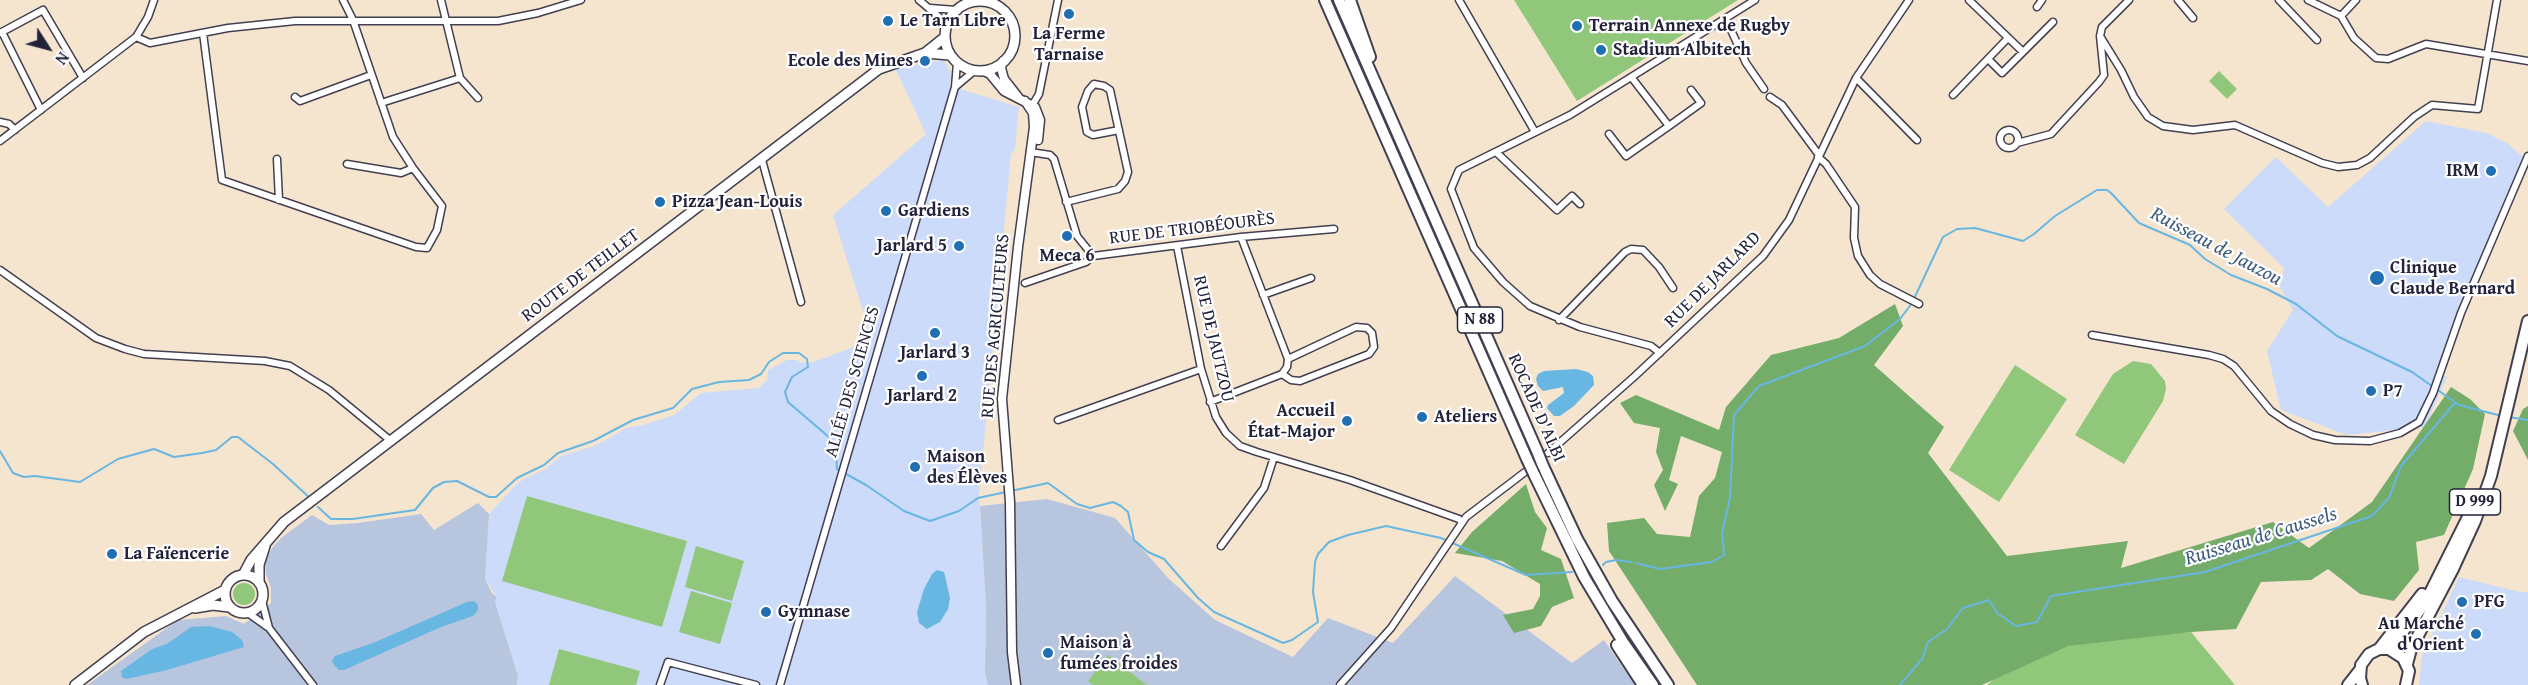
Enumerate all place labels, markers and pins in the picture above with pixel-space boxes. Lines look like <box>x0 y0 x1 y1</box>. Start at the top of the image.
marker: La Ferme Tarnaise <box>1062 7 1076 21</box>
place label: Le Tarn Libre <box>900 10 1006 32</box>
marker: Le Tarn Libre <box>881 14 895 28</box>
place label: Terrain Annexe de Rugby <box>1589 15 1790 37</box>
marker: Terrain Annexe de Rugby <box>1570 19 1584 33</box>
place label: La Ferme Tarnaise <box>1033 23 1105 66</box>
place label: Stadium Albitech <box>1613 39 1751 61</box>
marker: Stadium Albitech <box>1594 43 1608 57</box>
place label: Ecole des Mines <box>788 50 913 72</box>
marker: Ecole des Mines <box>918 54 932 68</box>
place label: IRM <box>2446 160 2479 182</box>
marker: IRM <box>2484 164 2498 178</box>
place label: Pizza Jean-Louis <box>672 191 802 213</box>
marker: Pizza Jean-Louis <box>653 195 667 209</box>
place label: Gardiens <box>898 200 969 222</box>
marker: Gardiens <box>879 204 893 218</box>
marker: Meca 6 <box>1060 229 1074 243</box>
place label: Jarlard 5 <box>877 235 947 257</box>
marker: Jarlard 5 <box>952 239 966 253</box>
place label: Meca 6 <box>1039 245 1095 267</box>
place label: Clinique Claude Bernard <box>2390 257 2515 300</box>
marker: Clinique Claude Bernard <box>2368 269 2386 287</box>
marker: Jarlard 3 <box>928 326 942 340</box>
place label: Jarlard 3 <box>900 342 970 364</box>
marker: Jarlard 2 <box>915 369 929 383</box>
place label: P7 <box>2383 380 2403 402</box>
marker: P7 <box>2364 384 2378 398</box>
place label: Jarlard 2 <box>887 385 957 407</box>
place label: Accueil État-Major <box>1248 400 1335 442</box>
place label: Ateliers <box>1434 406 1497 428</box>
marker: Ateliers <box>1415 410 1429 424</box>
marker: Accueil État-Major <box>1340 414 1354 428</box>
place label: Maison des Élèves <box>927 446 1007 488</box>
marker: Maison des Élèves <box>908 460 922 474</box>
place label: La Faïencerie <box>124 543 229 565</box>
marker: La Faïencerie <box>105 547 119 561</box>
place label: PFG <box>2474 591 2505 613</box>
marker: PFG <box>2455 595 2469 609</box>
place label: Gymnase <box>778 601 850 623</box>
marker: Gymnase <box>759 605 773 619</box>
place label: Au Marché d'Orient <box>2378 613 2464 656</box>
marker: Au Marché d'Orient <box>2469 627 2483 641</box>
place label: Maison à fumées froides <box>1060 632 1178 674</box>
marker: Maison à fumées froides <box>1041 646 1055 660</box>

